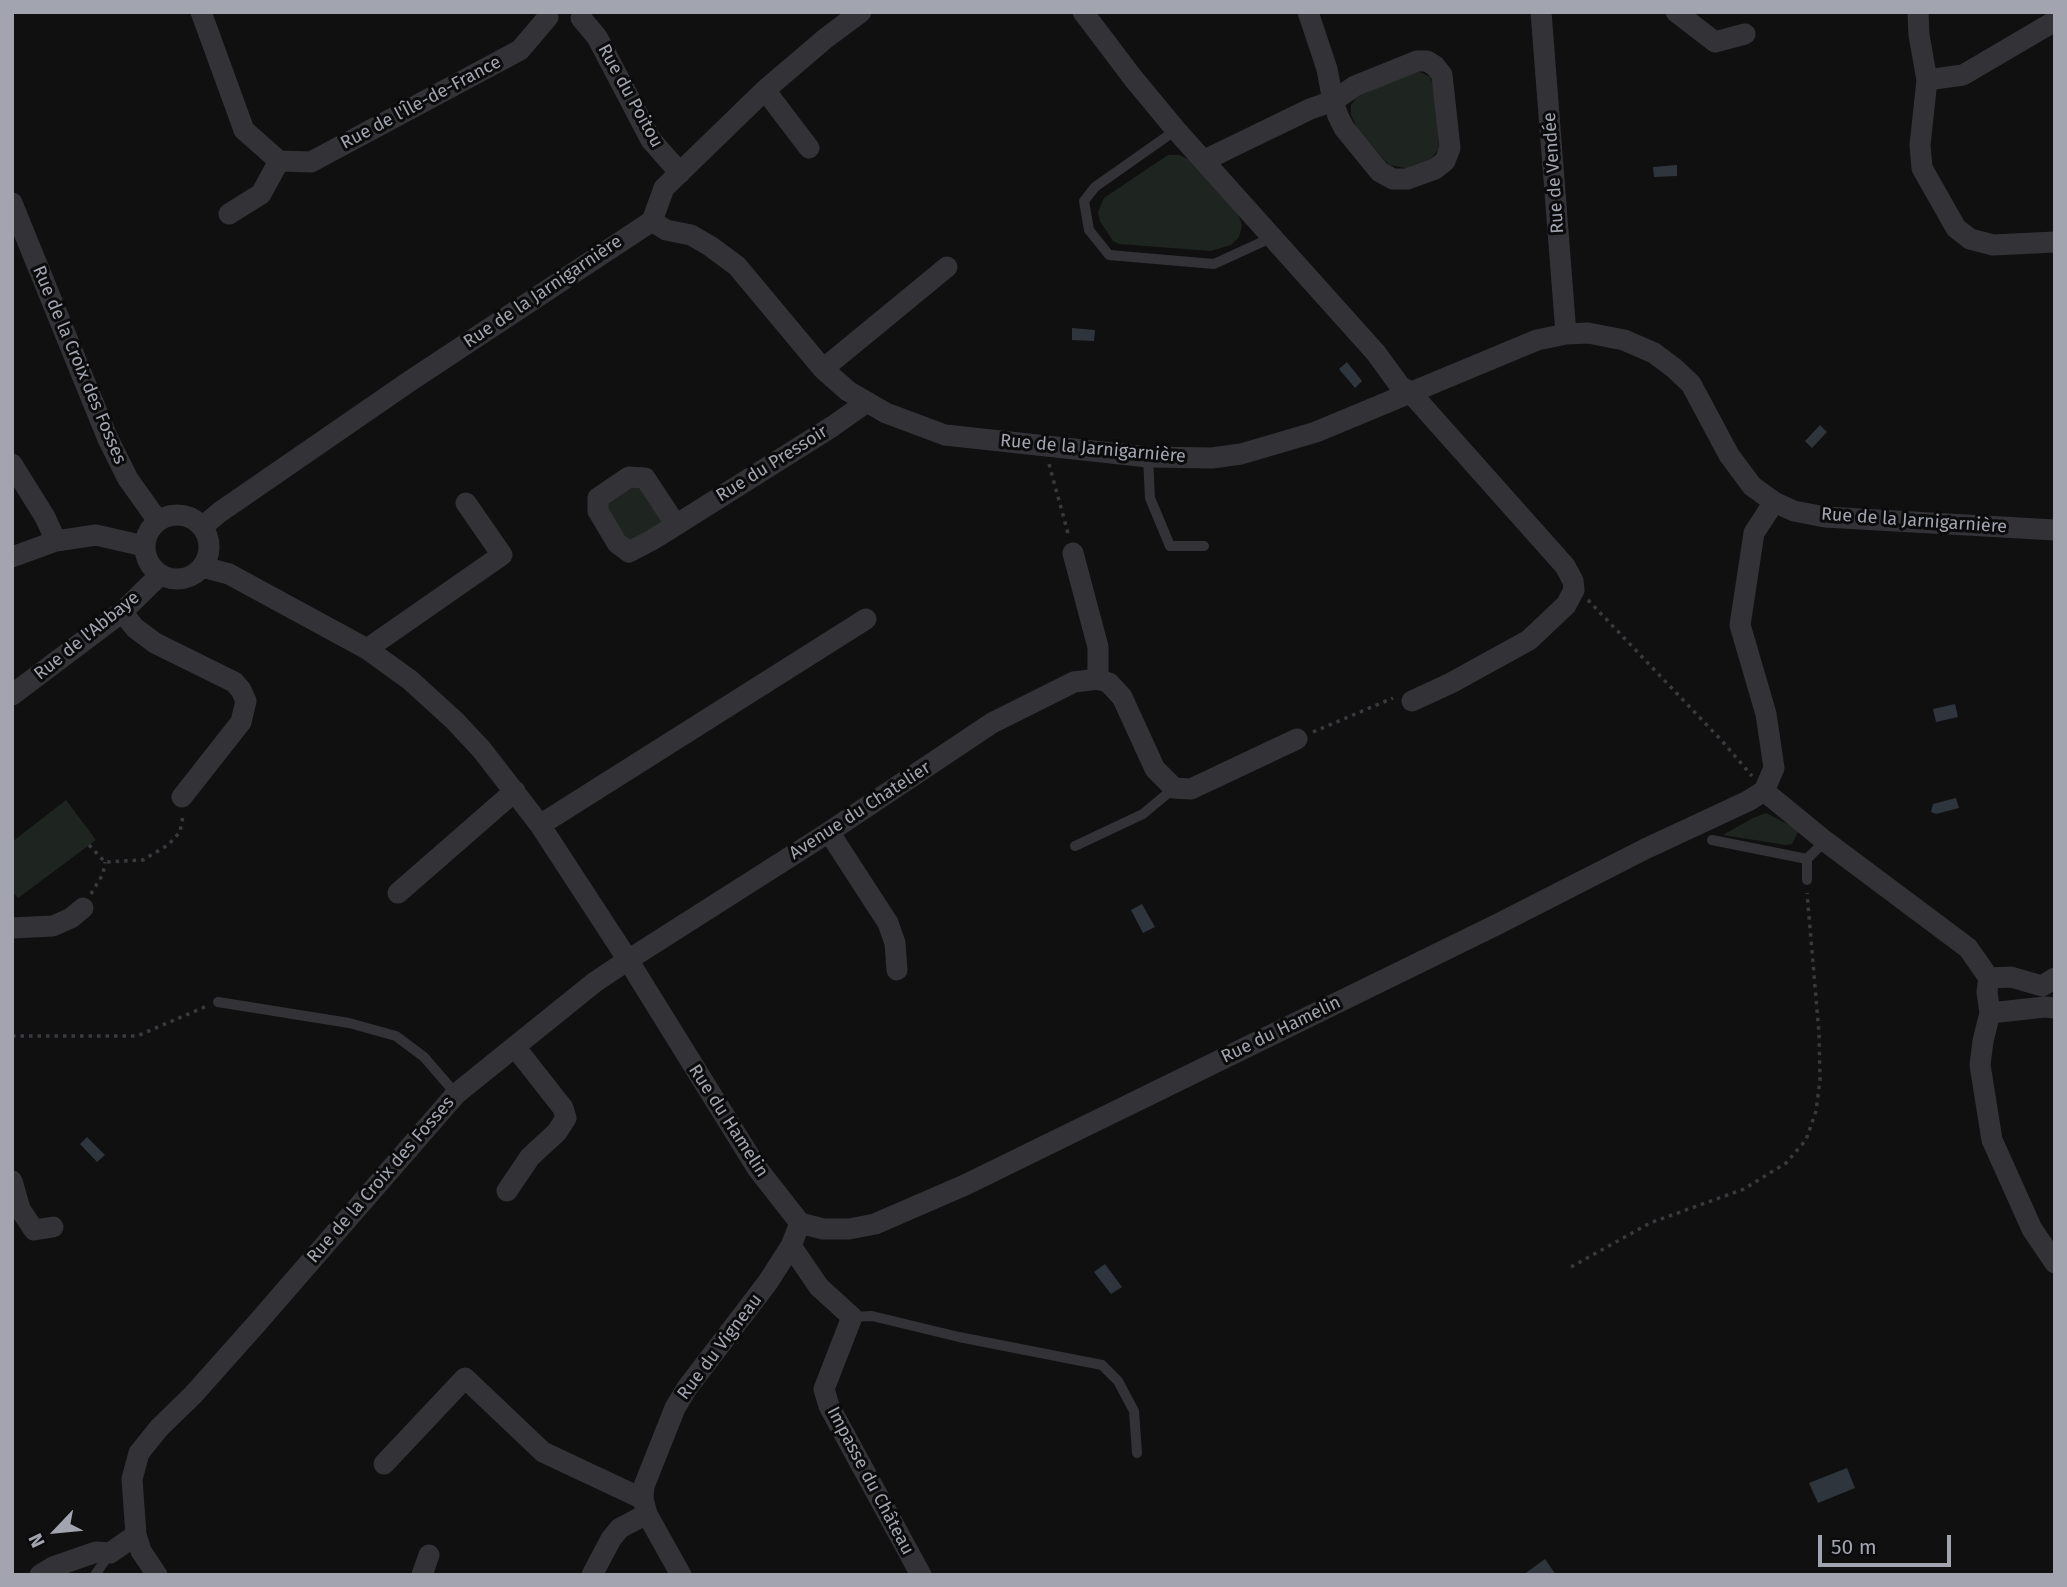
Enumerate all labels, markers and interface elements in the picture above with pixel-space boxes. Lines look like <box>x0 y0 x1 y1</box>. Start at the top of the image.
street label: Rue du Poitou <box>593 41 667 151</box>
street label: Rue de l'Île-de-France <box>337 52 505 154</box>
street label: Rue de Vendée <box>1539 112 1569 234</box>
street label: Rue de la Jarnigarnière <box>460 231 626 353</box>
street label: Rue de la Croix des Fosses <box>27 262 131 468</box>
street label: Rue du Pressoir <box>712 421 832 507</box>
street label: Rue de la Jarnigarnière <box>999 430 1187 468</box>
street label: Rue de la Jarnigarnière <box>1820 504 2008 538</box>
street label: Rue de l'Abbaye <box>30 587 144 685</box>
street label: Avenue du Chatelier <box>785 757 935 865</box>
street label: Rue du Hamelin <box>1218 992 1344 1068</box>
street label: Rue du Hamelin <box>684 1061 772 1181</box>
street label: Rue de la Croix des Fosses <box>303 1092 459 1268</box>
street label: Rue du Vigneau <box>673 1290 767 1404</box>
street label: Impasse du Château <box>822 1403 918 1559</box>
north arrow <box>21 1496 91 1566</box>
scale bar <box>1822 1520 1955 1564</box>
text: N <box>24 1530 50 1551</box>
text: 50 m <box>1831 1534 1877 1560</box>

